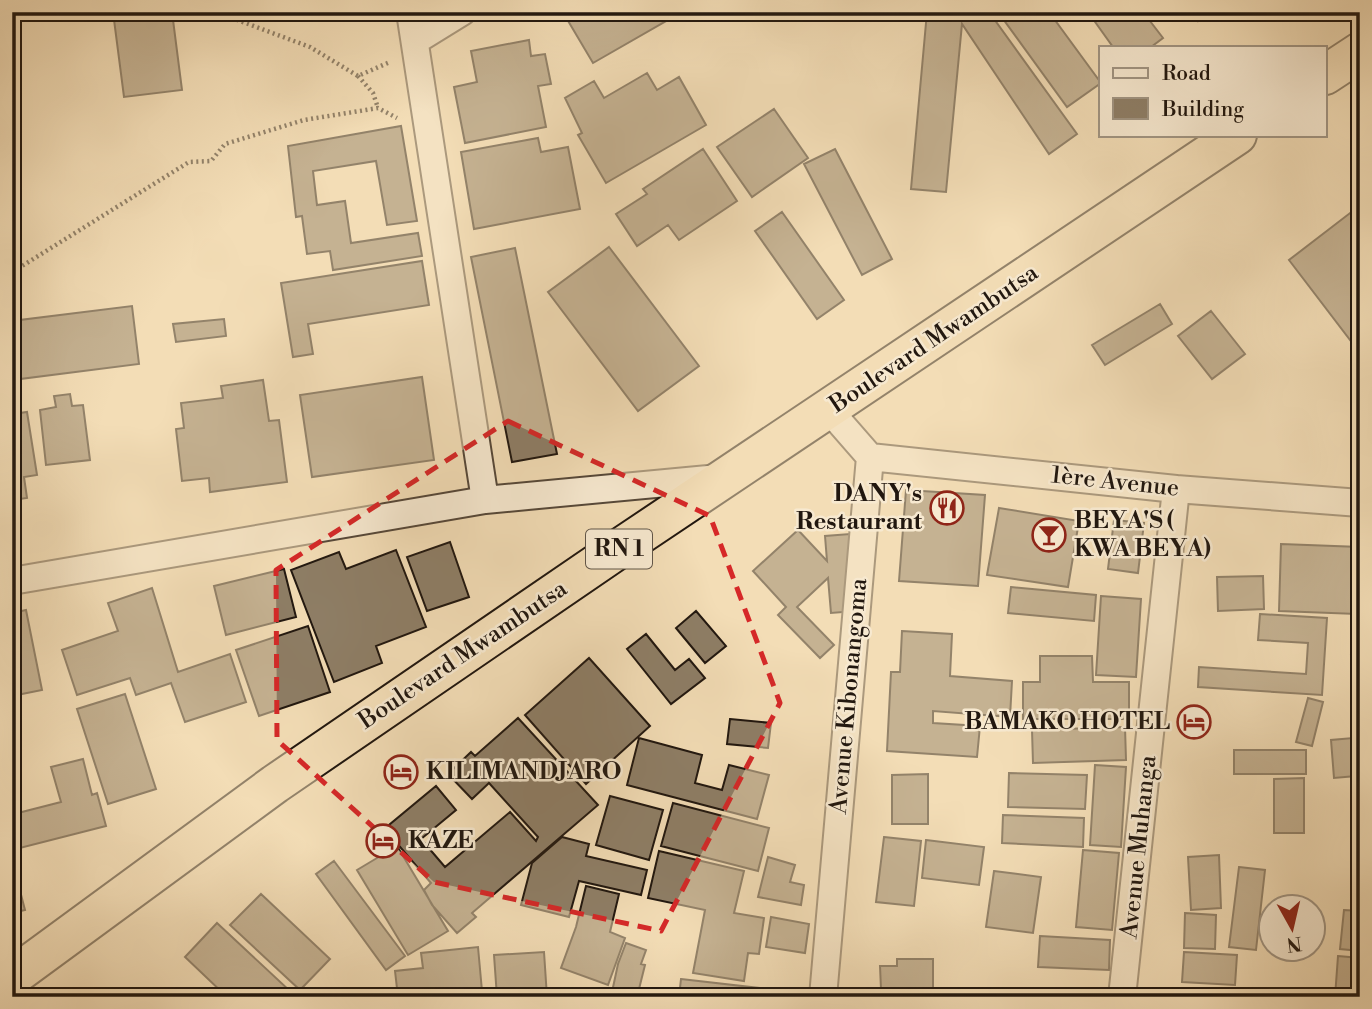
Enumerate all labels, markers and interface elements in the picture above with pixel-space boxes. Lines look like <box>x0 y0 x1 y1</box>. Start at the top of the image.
legend <box>1099 46 1326 136</box>
text: Road <box>1162 61 1211 87</box>
text: Building <box>1161 97 1244 123</box>
street label: Boulevard Mwambutsa <box>823 257 1045 421</box>
street label: 1ère Avenue <box>1049 460 1181 504</box>
place label: DANY's Restaurant <box>796 479 922 537</box>
restaurant icon: DANY's Restaurant <box>928 489 966 527</box>
place label: BEYA'S ( KWA BEYA) <box>1074 506 1211 564</box>
bar icon: BEYA'S ( KWA BEYA) <box>1030 516 1068 554</box>
road number: RN 1 <box>586 530 652 568</box>
street label: Boulevard Mwambutsa <box>352 573 574 737</box>
street label: Avenue Kibonangoma <box>824 576 874 816</box>
hotel icon: BAMAKO HOTEL <box>1175 703 1213 741</box>
place label: BAMAKO HOTEL <box>964 707 1170 737</box>
hotel icon: KILIMANDJARO <box>382 753 420 791</box>
street label: Avenue Muhanga <box>1114 753 1164 941</box>
place label: KILIMANDJARO <box>426 757 622 787</box>
hotel icon: KAZE <box>364 822 402 860</box>
place label: KAZE <box>408 826 474 856</box>
north arrow <box>1256 894 1326 964</box>
text: N <box>1285 931 1303 957</box>

